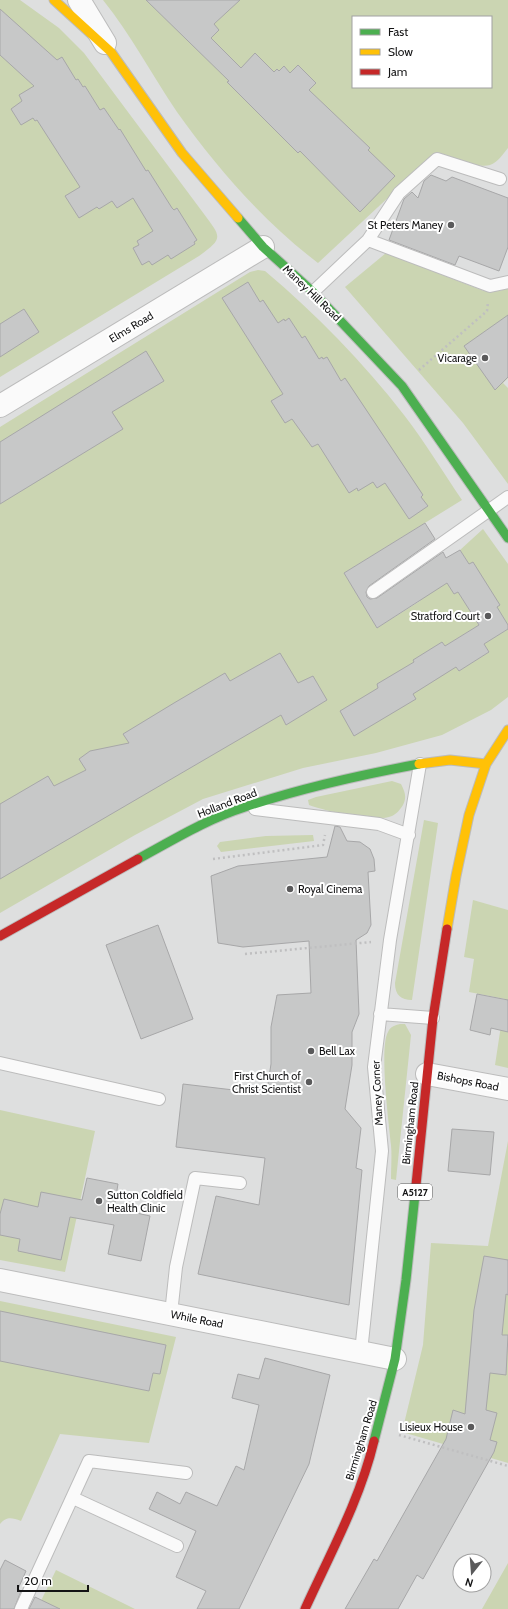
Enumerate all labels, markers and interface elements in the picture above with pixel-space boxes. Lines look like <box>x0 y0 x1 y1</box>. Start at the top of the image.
legend <box>352 16 492 88</box>
text: Fast <box>388 24 408 39</box>
text: Slow <box>388 44 413 59</box>
text: Jam <box>387 64 407 79</box>
place label: St Peters Maney <box>368 218 443 232</box>
marker: St Peters Maney <box>446 220 456 230</box>
street label: Maney Hill Road <box>280 262 344 324</box>
street label: Elms Road <box>106 308 156 346</box>
place label: Vicarage <box>437 351 477 365</box>
marker: Vicarage <box>480 353 490 363</box>
place label: Stratford Court <box>411 609 480 623</box>
marker: Stratford Court <box>483 611 493 621</box>
street label: Holland Road <box>195 785 259 821</box>
place label: Royal Cinema <box>298 882 363 896</box>
marker: Royal Cinema <box>285 884 295 894</box>
place label: Bell Lax <box>319 1044 356 1058</box>
marker: Bell Lax <box>306 1046 316 1056</box>
street label: Maney Corner <box>368 1060 386 1126</box>
street label: Bishops Road <box>436 1068 500 1094</box>
place label: First Church of Christ Scientist <box>232 1069 301 1096</box>
marker: First Church of Christ Scientist <box>304 1077 314 1087</box>
street label: Birmingham Road <box>399 1081 421 1165</box>
road number: A5127 <box>398 1184 432 1200</box>
place label: Sutton Coldfield Health Clinic <box>107 1188 183 1215</box>
marker: Sutton Coldfield Health Clinic <box>94 1196 104 1206</box>
street label: While Road <box>170 1307 224 1331</box>
street label: Birmingham Road <box>342 1398 380 1482</box>
place label: Lisieux House <box>400 1420 463 1434</box>
marker: Lisieux House <box>466 1422 476 1432</box>
north arrow <box>452 1553 492 1593</box>
scale bar <box>18 1567 88 1593</box>
text: 20 m <box>24 1573 52 1588</box>
text: N <box>463 1575 475 1590</box>

